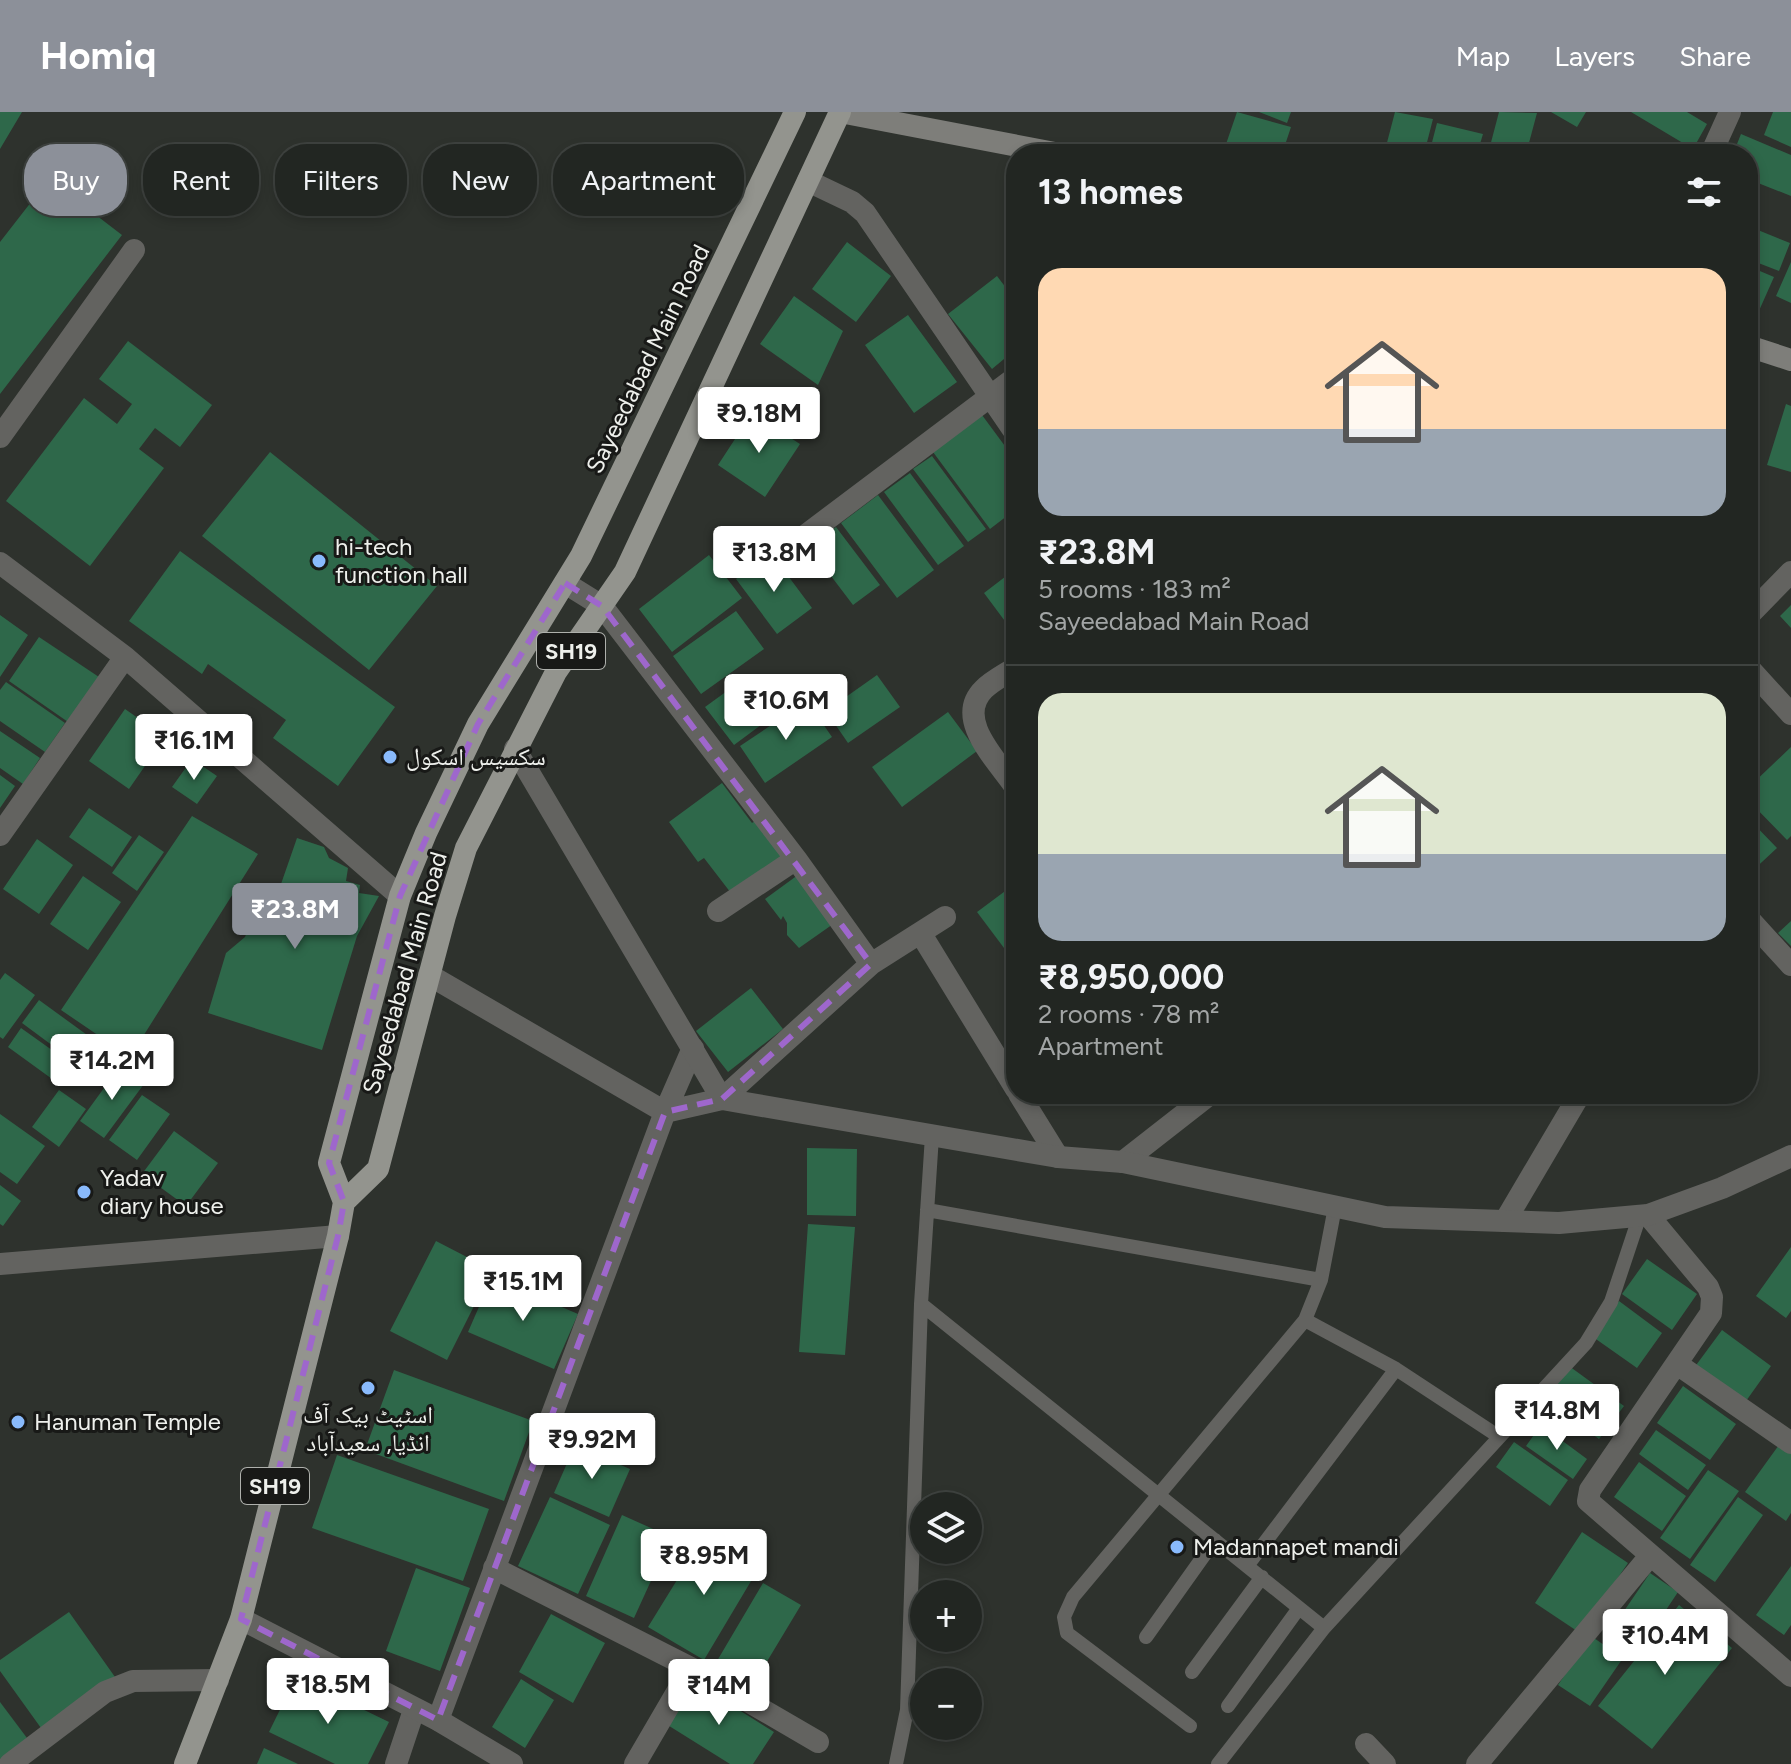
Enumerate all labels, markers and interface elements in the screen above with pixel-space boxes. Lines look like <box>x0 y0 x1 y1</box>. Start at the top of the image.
text: Homiq <box>40 33 156 79</box>
text: Map <box>1456 39 1510 73</box>
text: Layers <box>1554 39 1635 73</box>
text: Share <box>1679 39 1751 73</box>
chip: Buy <box>24 144 127 216</box>
chip: Rent <box>143 144 259 216</box>
chip: Filters <box>275 144 407 216</box>
chip: New <box>423 144 537 216</box>
chip: Apartment <box>553 144 744 216</box>
icon: filters <box>1682 170 1726 214</box>
text: 13 homes <box>1038 172 1183 213</box>
street label: Sayeedabad Main Road <box>580 240 716 478</box>
icon: home <box>1310 320 1454 464</box>
pin: ₹9.18M <box>694 387 824 455</box>
text: ₹9.18M <box>716 397 802 429</box>
pin: ₹13.8M <box>709 526 839 594</box>
place label: hi-tech function hall <box>335 532 468 589</box>
text: ₹23.8M <box>1038 532 1155 573</box>
text: ₹13.8M <box>731 536 817 568</box>
marker: hi-tech function hall <box>310 552 328 570</box>
text: 5 rooms · 183 m² <box>1038 573 1231 605</box>
text: Sayeedabad Main Road <box>1038 605 1310 637</box>
road number: SH19 <box>537 633 605 669</box>
pin: ₹10.6M <box>721 674 851 742</box>
text: ₹10.6M <box>742 684 830 716</box>
pin: ₹16.1M <box>129 714 259 782</box>
text: ₹16.1M <box>153 724 235 756</box>
place label: سکسیس اسکول <box>406 742 546 771</box>
icon: home <box>1310 745 1454 889</box>
marker: سکسیس اسکول <box>381 748 399 766</box>
street label: Sayeedabad Main Road <box>356 848 453 1097</box>
pin: ₹23.8M <box>230 883 360 951</box>
text: ₹23.8M <box>250 893 340 925</box>
text: ₹8,950,000 <box>1038 957 1224 998</box>
text: 2 rooms · 78 m² <box>1038 998 1219 1030</box>
text: Apartment <box>1038 1030 1164 1062</box>
pin: ₹14.2M <box>47 1034 177 1102</box>
text: ₹14.2M <box>69 1044 155 1076</box>
place label: Yadav diary house <box>100 1163 224 1220</box>
marker: Yadav diary house <box>75 1183 93 1201</box>
pin: ₹15.1M <box>458 1255 588 1323</box>
text: ₹15.1M <box>482 1265 564 1297</box>
marker: اسٹیٹ بیک آف انڈیا, سعیدآباد <box>359 1379 377 1397</box>
pin: ₹14.8M <box>1492 1384 1622 1452</box>
text: ₹14.8M <box>1513 1394 1601 1426</box>
place label: اسٹیٹ بیک آف انڈیا, سعیدآباد <box>303 1400 433 1457</box>
place label: Hanuman Temple <box>34 1407 221 1436</box>
marker: Hanuman Temple <box>9 1413 27 1431</box>
pin: ₹9.92M <box>527 1413 657 1481</box>
text: ₹9.92M <box>547 1423 637 1455</box>
road number: SH19 <box>241 1468 309 1504</box>
map controls <box>910 1492 982 1740</box>
button: layers <box>910 1492 982 1564</box>
pin: ₹8.95M <box>639 1529 769 1597</box>
place label: Madannapet mandi <box>1193 1532 1399 1561</box>
marker: Madannapet mandi <box>1168 1538 1186 1556</box>
text: ₹8.95M <box>659 1539 749 1571</box>
button: + <box>910 1580 982 1652</box>
pin: ₹10.4M <box>1600 1609 1730 1677</box>
text: ₹10.4M <box>1621 1619 1709 1651</box>
pin: ₹18.5M <box>263 1658 393 1726</box>
pin: ₹14M <box>672 1659 766 1727</box>
text: ₹18.5M <box>285 1668 371 1700</box>
button: − <box>910 1668 982 1740</box>
text: ₹14M <box>686 1669 752 1701</box>

